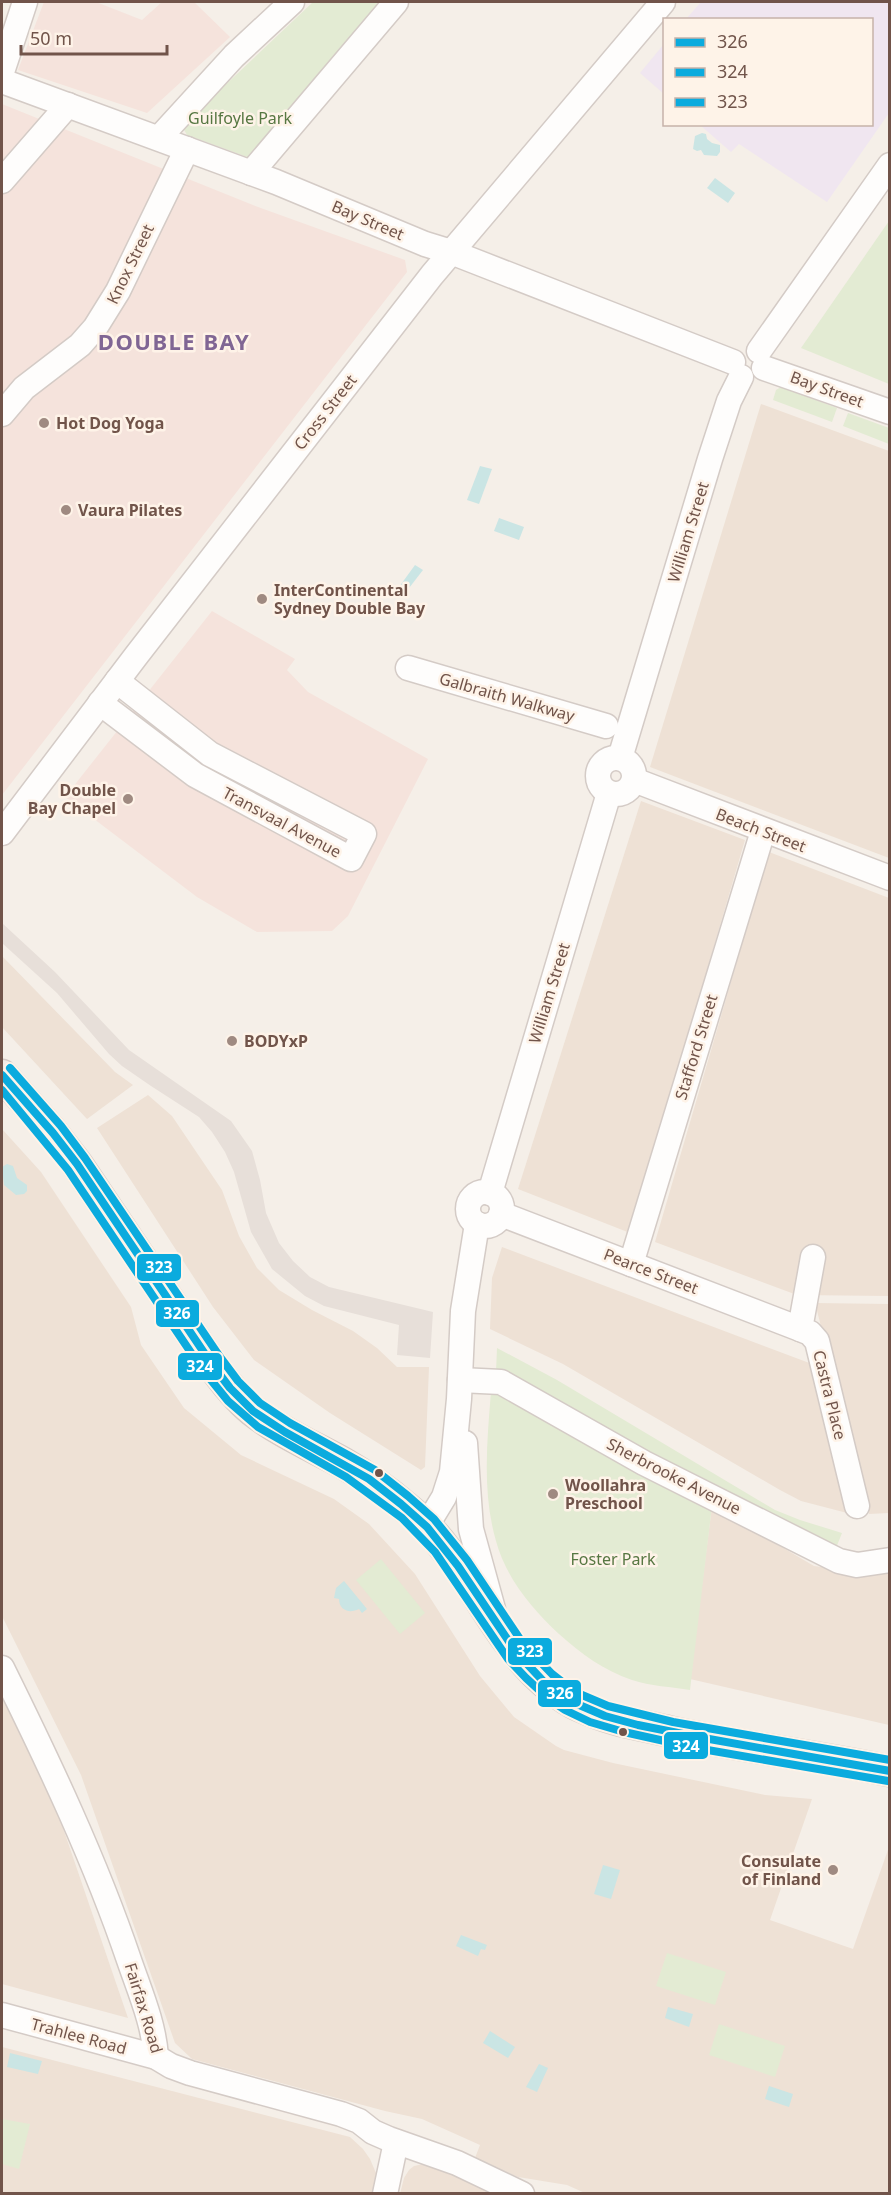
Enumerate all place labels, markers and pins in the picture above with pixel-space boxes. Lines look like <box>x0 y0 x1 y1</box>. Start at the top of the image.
place label: Hot Dog Yoga <box>56 412 164 434</box>
marker: Hot Dog Yoga <box>37 416 51 430</box>
place label: Vaura Pilates <box>78 499 182 521</box>
marker: Vaura Pilates <box>59 503 73 517</box>
place label: InterContinental Sydney Double Bay <box>274 579 426 619</box>
marker: InterContinental Sydney Double Bay <box>255 592 269 606</box>
place label: Double Bay Chapel <box>28 779 116 819</box>
marker: Double Bay Chapel <box>121 792 135 806</box>
place label: BODYxP <box>244 1030 308 1052</box>
marker: BODYxP <box>225 1034 239 1048</box>
unlabelled marker <box>373 1467 385 1479</box>
place label: Woollahra Preschool <box>565 1474 646 1514</box>
marker: Woollahra Preschool <box>546 1487 560 1501</box>
unlabelled marker <box>617 1726 629 1738</box>
place label: Consulate of Finland <box>741 1850 821 1890</box>
marker: Consulate of Finland <box>826 1863 840 1877</box>

